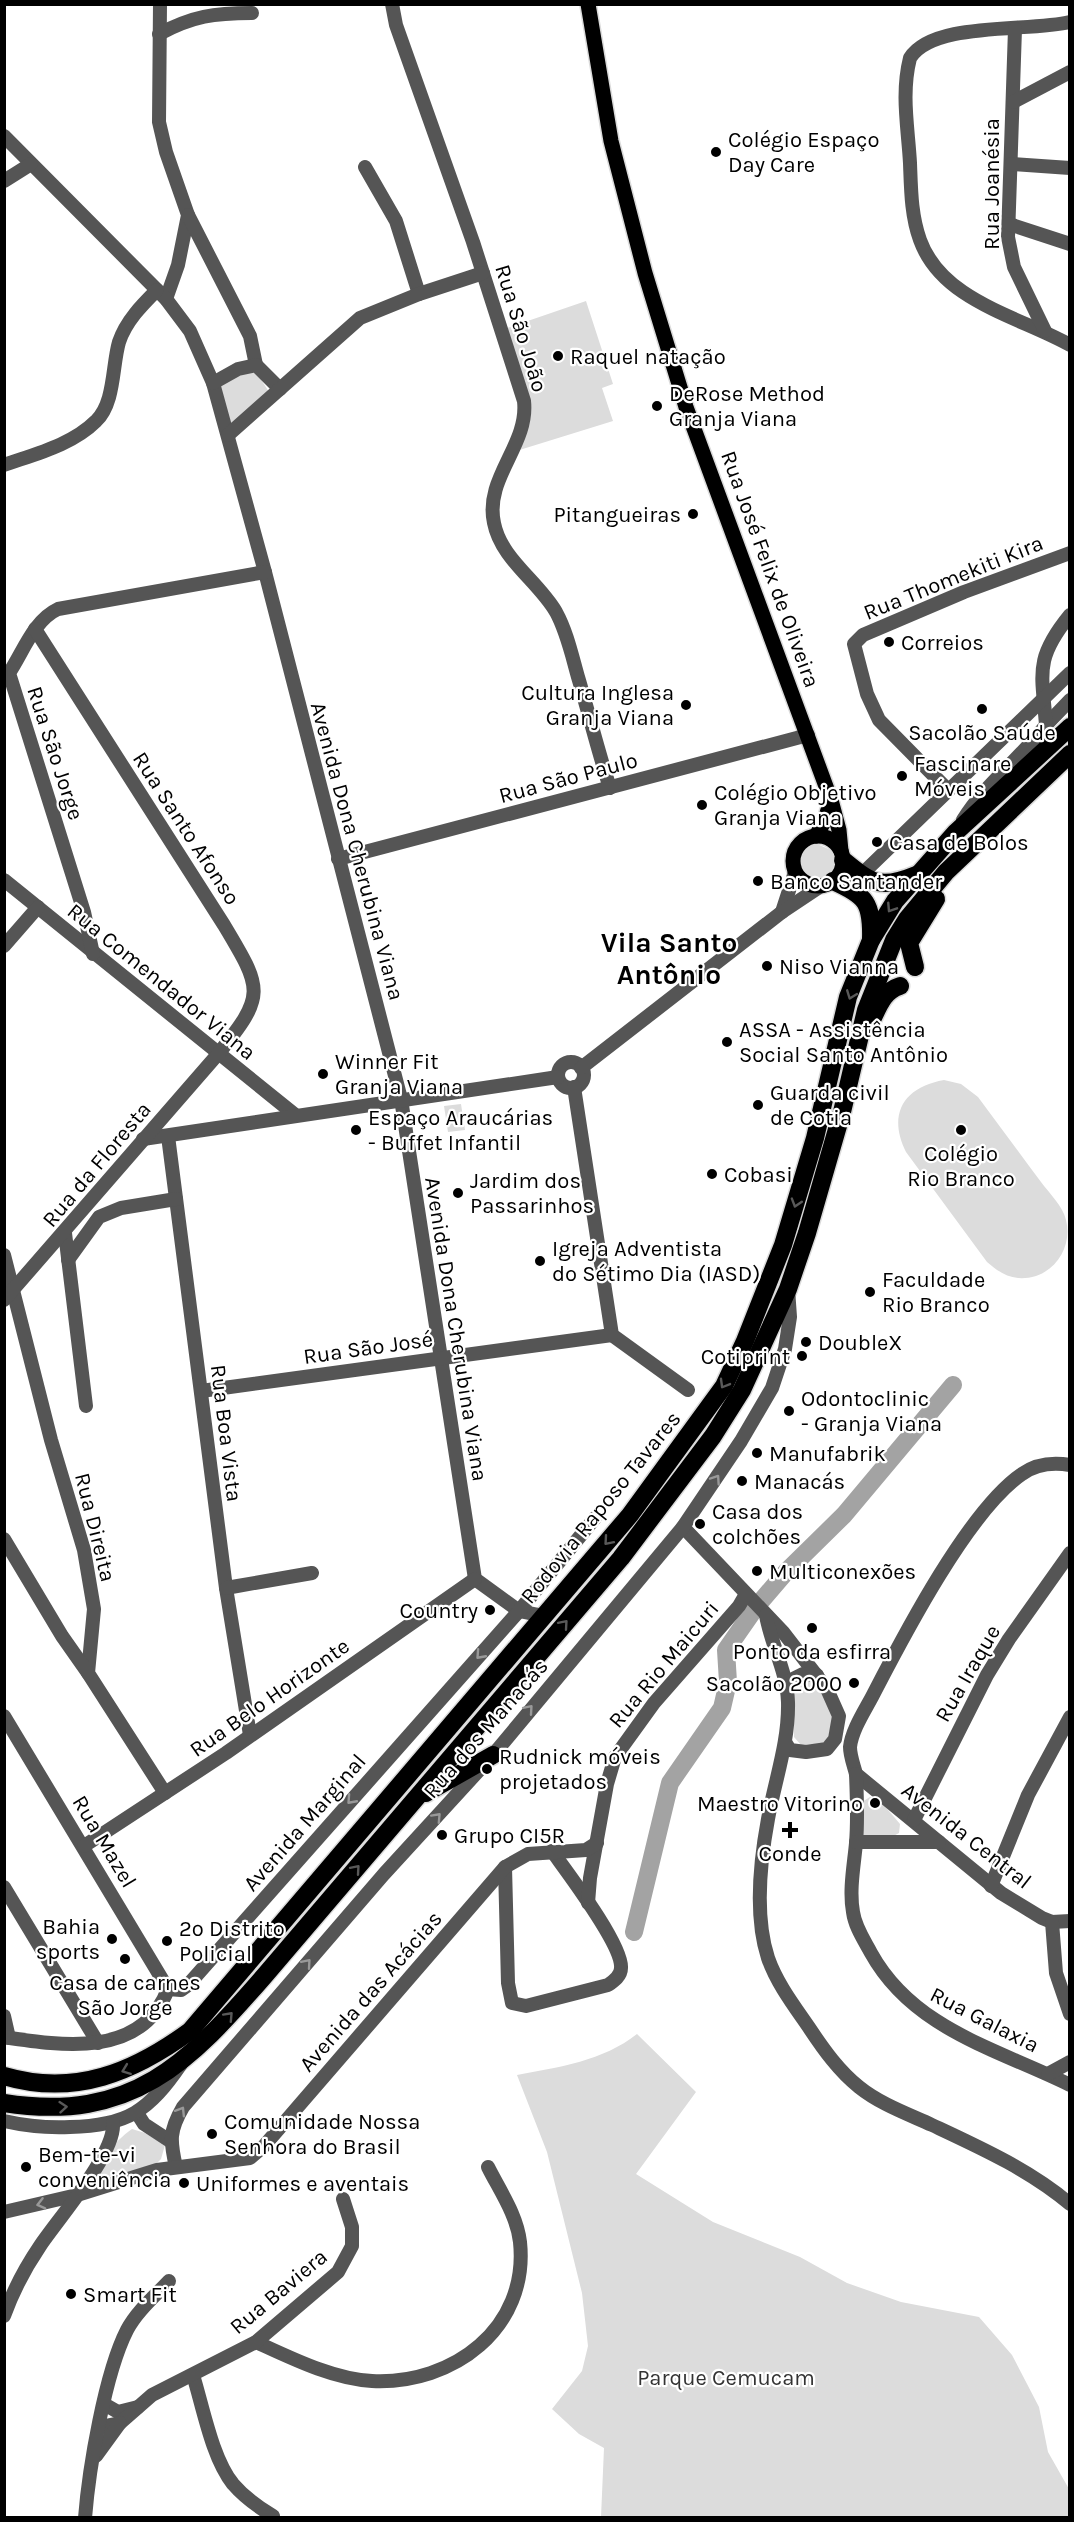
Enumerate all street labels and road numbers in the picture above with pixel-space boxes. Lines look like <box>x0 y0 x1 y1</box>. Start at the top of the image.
street label: Rua Joanésia <box>979 118 1005 250</box>
street label: Rua São João <box>489 261 553 395</box>
street label: Rua José Felix de Oliveira <box>715 447 825 691</box>
street label: Rua Thomekiti Kira <box>860 530 1047 626</box>
street label: Rua São Jorge <box>21 683 89 823</box>
street label: Avenida Dona Cherubina Viana <box>305 699 409 1003</box>
street label: Rua Santo Afonso <box>127 747 245 910</box>
street label: Rua São Paulo <box>496 747 640 809</box>
street label: Rua Comendador Viana <box>62 898 261 1066</box>
street label: Rua da Floresta <box>37 1097 157 1233</box>
street label: Avenida Dona Cherubina Viana <box>419 1175 493 1483</box>
street label: Rua São José <box>302 1326 435 1370</box>
street label: Rua Boa Vista <box>205 1363 247 1503</box>
street label: Rodovia Raposo Tavares <box>515 1406 686 1609</box>
street label: Rua Direita <box>69 1470 121 1584</box>
street label: Rua Rio Maicuri <box>603 1596 724 1733</box>
street label: Rua Iraque <box>930 1620 1006 1727</box>
street label: Rua Belo Horizonte <box>185 1633 354 1763</box>
street label: Rua dos Manacás <box>418 1653 554 1804</box>
street label: Avenida Marginal <box>238 1749 372 1897</box>
street label: Avenida Central <box>896 1777 1036 1894</box>
street label: Rua Mazel <box>67 1791 142 1892</box>
street label: Avenida das Acácias <box>294 1906 448 2077</box>
street label: Rua Galaxia <box>926 1981 1043 2058</box>
street label: Rua Baviera <box>225 2244 333 2340</box>

